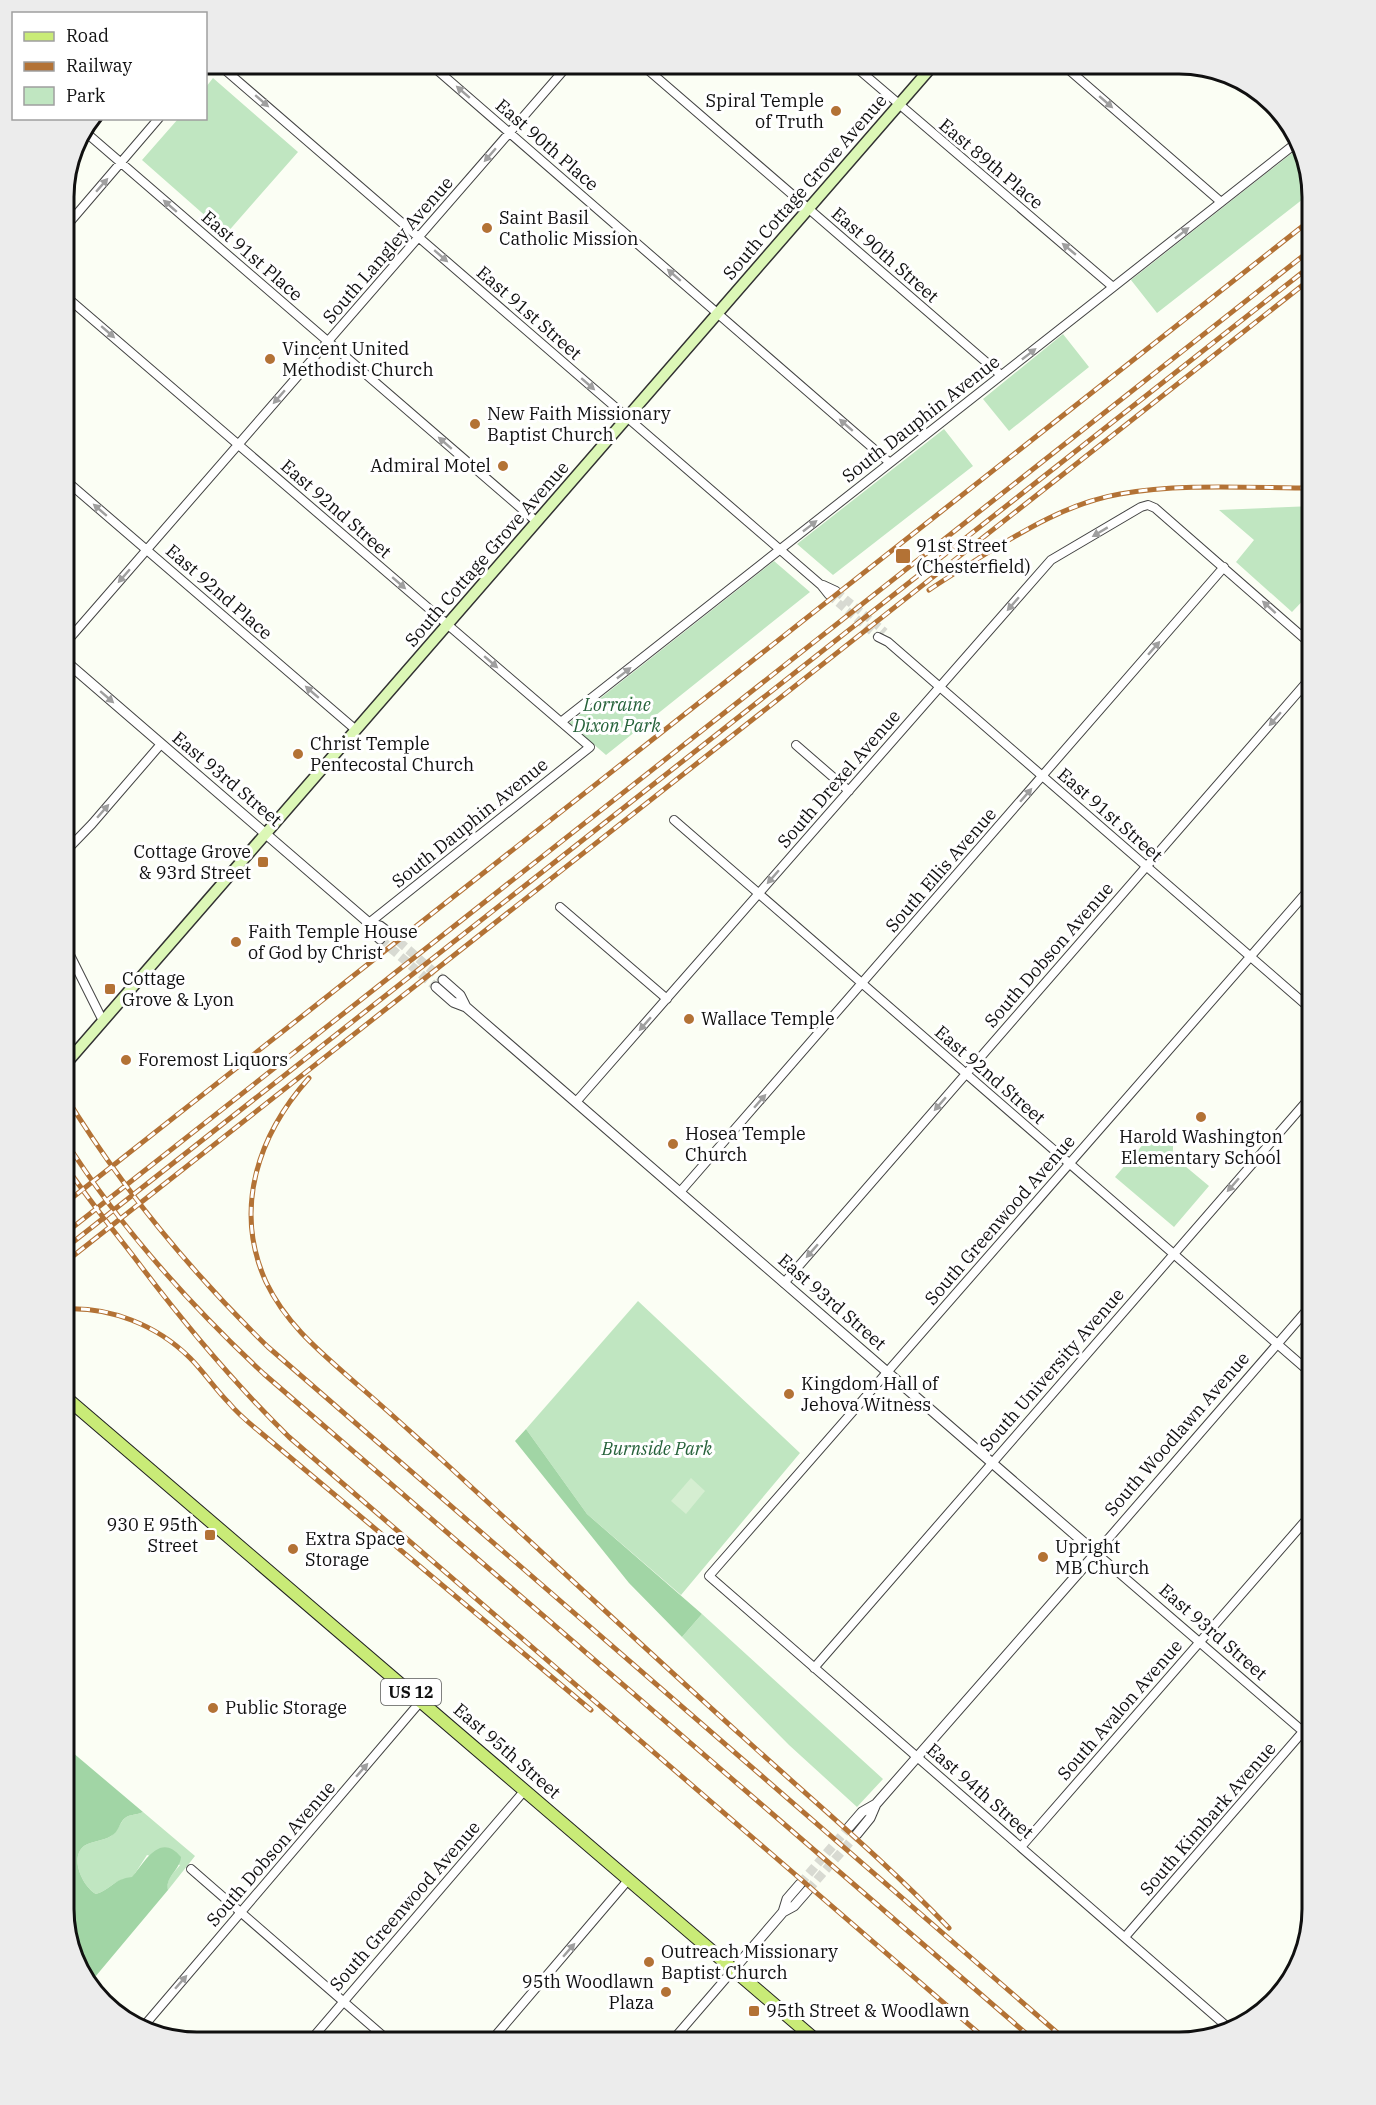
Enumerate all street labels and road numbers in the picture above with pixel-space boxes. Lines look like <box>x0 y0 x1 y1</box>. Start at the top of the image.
street label: South Cottage Grove Avenue <box>718 89 892 284</box>
street label: East 90th Place <box>491 94 604 196</box>
street label: East 89th Place <box>934 113 1048 214</box>
street label: South Langley Avenue <box>317 171 458 328</box>
street label: East 90th Street <box>827 202 944 307</box>
street label: East 91st Place <box>197 205 308 306</box>
street label: East 91st Street <box>472 261 587 365</box>
street label: South Dauphin Avenue <box>837 350 1004 487</box>
street label: East 92nd Street <box>276 454 396 563</box>
street label: South Cottage Grove Avenue <box>400 456 574 651</box>
street label: East 92nd Place <box>161 539 277 644</box>
street label: South Drexel Avenue <box>772 705 905 853</box>
street label: East 93rd Street <box>168 726 287 831</box>
street label: South Dauphin Avenue <box>387 753 552 893</box>
street label: East 91st Street <box>1053 763 1168 867</box>
street label: South Ellis Avenue <box>880 803 1001 937</box>
street label: South Dobson Avenue <box>979 877 1118 1032</box>
street label: East 92nd Street <box>930 1020 1050 1129</box>
street label: South Greenwood Avenue <box>919 1130 1080 1310</box>
street label: East 93rd Street <box>774 1248 891 1355</box>
street label: South University Avenue <box>974 1283 1129 1456</box>
street label: South Woodlawn Avenue <box>1099 1347 1254 1520</box>
street label: East 93rd Street <box>1155 1578 1272 1685</box>
street label: South Avalon Avenue <box>1052 1634 1187 1785</box>
road number: US 12 <box>381 1679 441 1705</box>
street label: East 95th Street <box>449 1698 566 1803</box>
street label: South Kimbark Avenue <box>1135 1737 1281 1900</box>
street label: East 94th Street <box>922 1738 1039 1843</box>
street label: South Dobson Avenue <box>201 1776 340 1931</box>
street label: South Greenwood Avenue <box>324 1816 485 1996</box>

